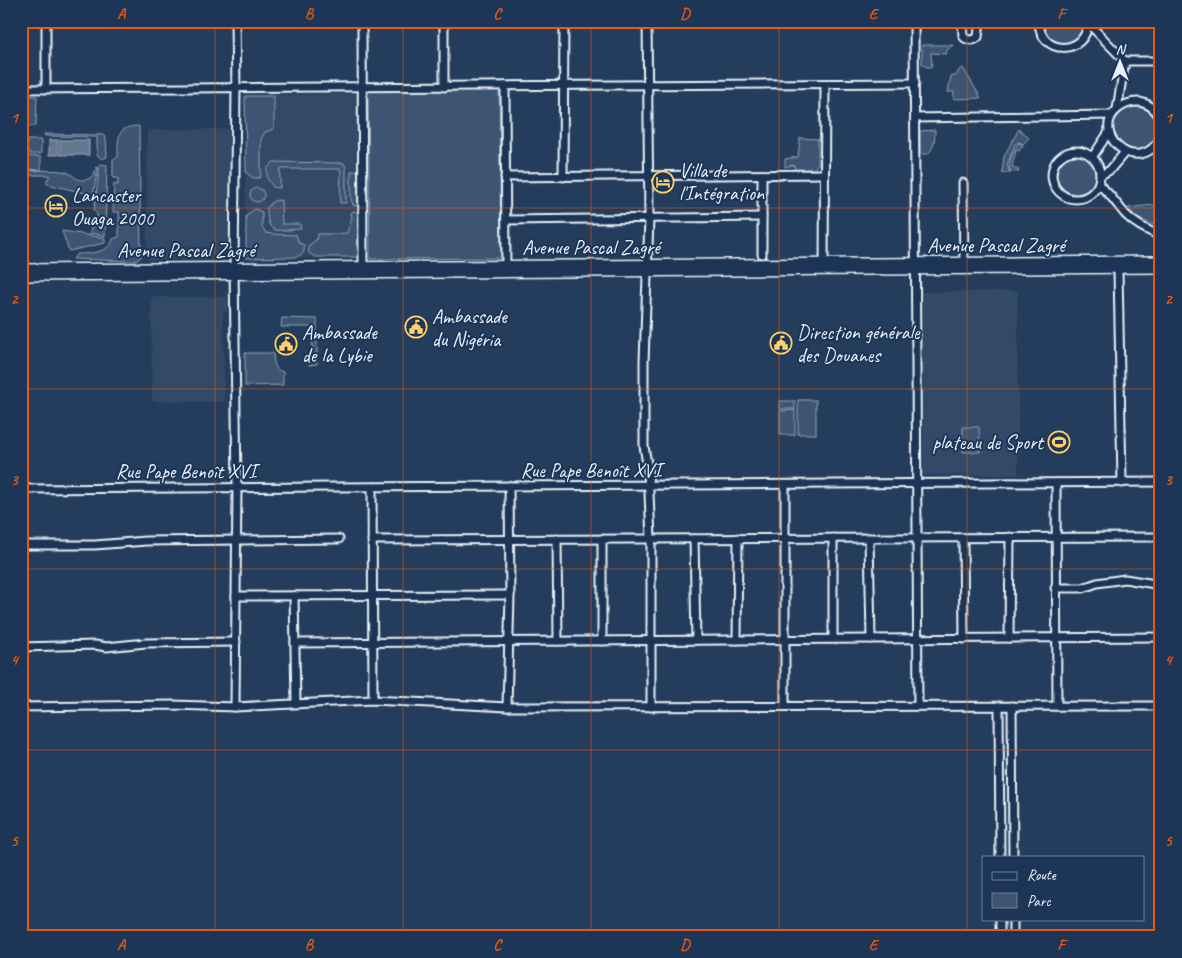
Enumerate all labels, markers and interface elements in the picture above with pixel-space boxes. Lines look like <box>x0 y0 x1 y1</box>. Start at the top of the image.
text: A <box>117 4 127 24</box>
text: B <box>305 4 315 24</box>
text: C <box>493 4 503 24</box>
text: D <box>680 4 691 24</box>
text: E <box>869 4 880 24</box>
text: F <box>1057 4 1068 24</box>
north arrow <box>1094 38 1144 88</box>
text: N <box>1116 41 1127 58</box>
text: 1 <box>10 108 19 128</box>
text: 1 <box>1164 108 1173 128</box>
place label: Villa de l'Intégration <box>679 158 765 206</box>
hotel icon: Villa de l'Intégration <box>651 170 675 194</box>
place label: Lancaster Ouaga 2000 <box>72 183 155 231</box>
hotel icon: Lancaster Ouaga 2000 <box>44 194 68 218</box>
street label: Avenue Pascal Zagré <box>927 233 1068 258</box>
street label: Avenue Pascal Zagré <box>522 235 663 260</box>
street label: Avenue Pascal Zagré <box>117 238 258 263</box>
text: 2 <box>10 289 19 309</box>
text: 2 <box>1164 289 1173 309</box>
place label: Ambassade du Nigéria <box>432 304 508 352</box>
public building icon: Ambassade du Nigéria <box>404 315 428 339</box>
place label: Ambassade de la Lybie <box>302 320 378 368</box>
place label: Direction générale des Douanes <box>797 320 921 368</box>
public building icon: Direction générale des Douanes <box>769 331 793 355</box>
public building icon: Ambassade de la Lybie <box>274 332 298 356</box>
place label: plateau de Sport <box>932 430 1045 455</box>
sports icon: plateau de Sport <box>1047 430 1071 454</box>
street label: Rue Pape Benoît XVI <box>521 458 666 483</box>
street label: Rue Pape Benoît XVI <box>116 459 261 484</box>
text: 3 <box>10 470 19 490</box>
text: 3 <box>1164 470 1173 490</box>
text: 4 <box>10 650 19 670</box>
text: 4 <box>1164 650 1173 670</box>
text: 5 <box>11 831 20 851</box>
text: 5 <box>1165 831 1174 851</box>
legend <box>982 856 1144 920</box>
text: Route <box>1027 866 1057 885</box>
text: Parc <box>1027 892 1051 911</box>
text: A <box>117 935 127 955</box>
text: B <box>305 935 315 955</box>
text: C <box>493 935 503 955</box>
text: D <box>680 935 691 955</box>
text: E <box>869 935 880 955</box>
text: F <box>1057 935 1068 955</box>

